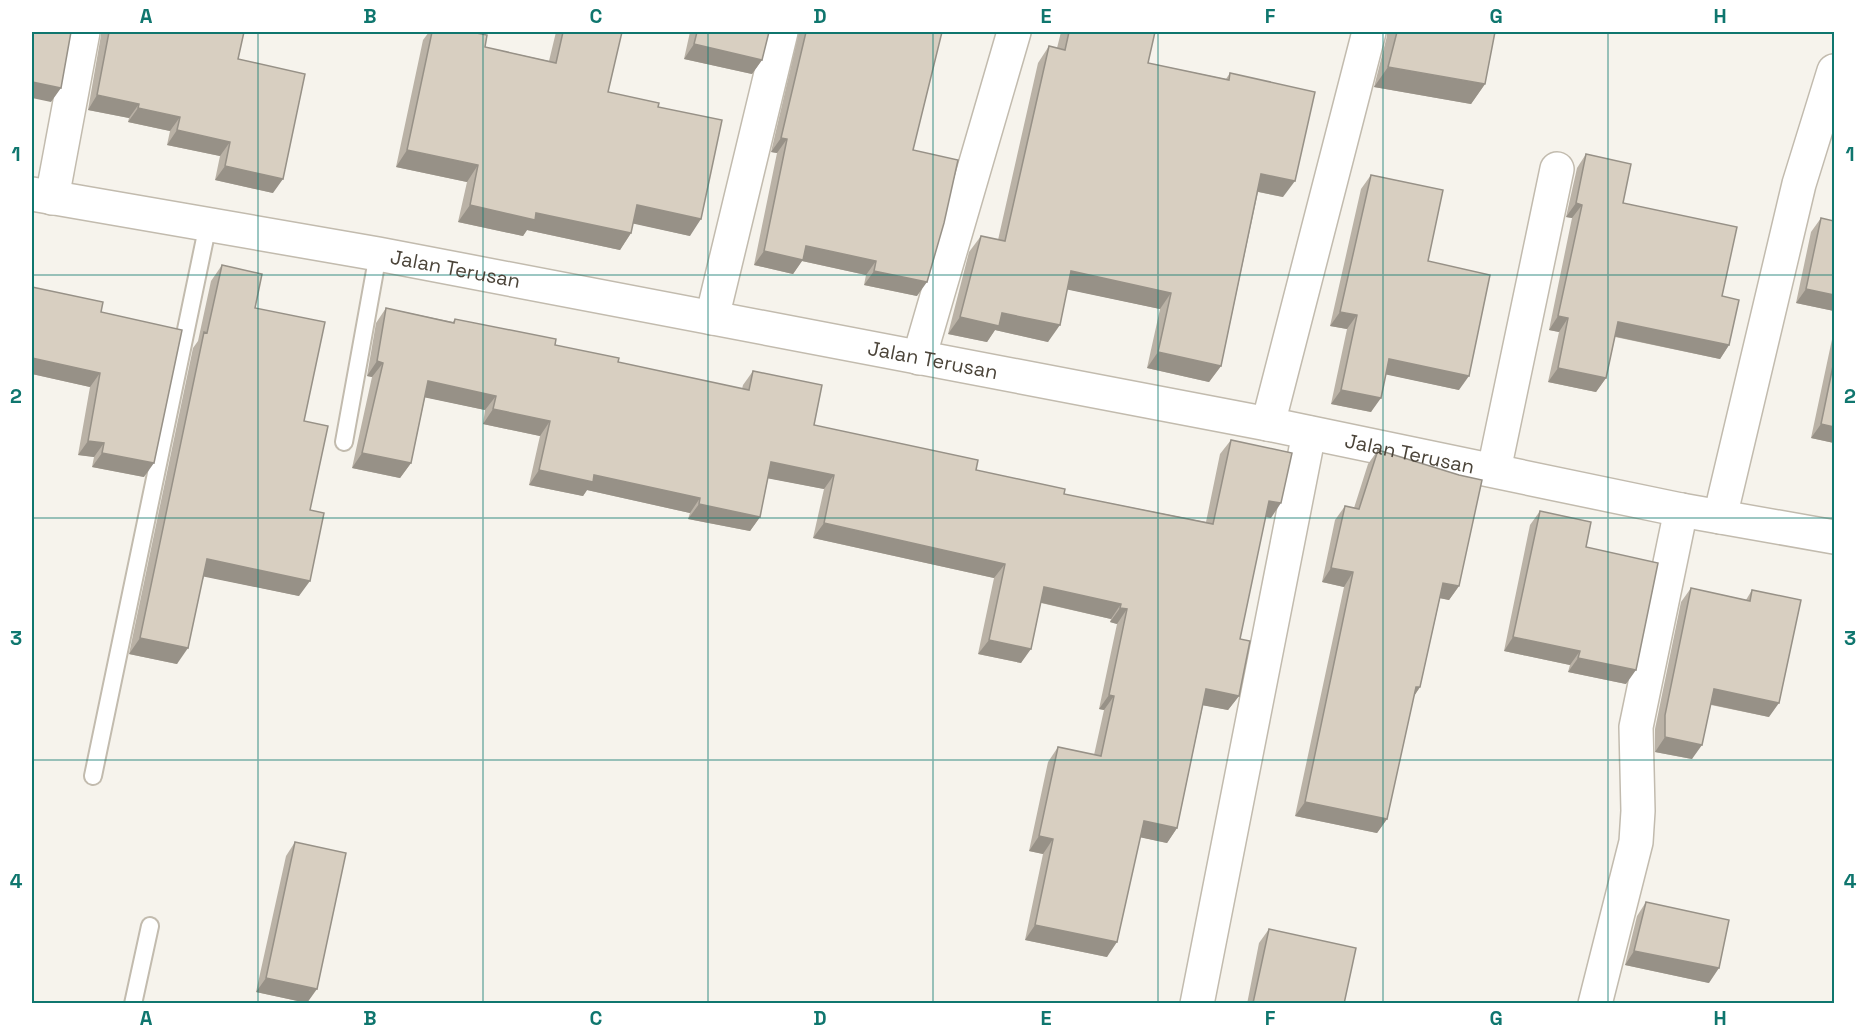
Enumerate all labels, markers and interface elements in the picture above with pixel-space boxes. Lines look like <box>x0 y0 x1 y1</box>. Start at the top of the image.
text: A <box>140 3 153 29</box>
text: B <box>363 3 377 29</box>
text: C <box>590 3 603 29</box>
text: D <box>813 3 827 29</box>
text: E <box>1040 3 1052 29</box>
text: F <box>1265 3 1276 29</box>
text: G <box>1489 3 1503 29</box>
text: H <box>1713 3 1727 29</box>
text: 1 <box>11 141 21 167</box>
text: 1 <box>1845 141 1855 167</box>
street label: Jalan Terusan <box>388 244 523 294</box>
street label: Jalan Terusan <box>866 335 1000 385</box>
text: 2 <box>10 383 22 409</box>
text: 2 <box>1844 383 1856 409</box>
street label: Jalan Terusan <box>1343 427 1477 480</box>
text: 3 <box>10 625 22 651</box>
text: 3 <box>1844 625 1856 651</box>
text: 4 <box>10 868 23 894</box>
text: 4 <box>1844 868 1857 894</box>
text: A <box>140 1005 153 1031</box>
text: B <box>363 1005 377 1031</box>
text: C <box>590 1005 603 1031</box>
text: D <box>813 1005 827 1031</box>
text: E <box>1040 1005 1052 1031</box>
text: F <box>1265 1005 1276 1031</box>
text: G <box>1489 1005 1503 1031</box>
text: H <box>1713 1005 1727 1031</box>

